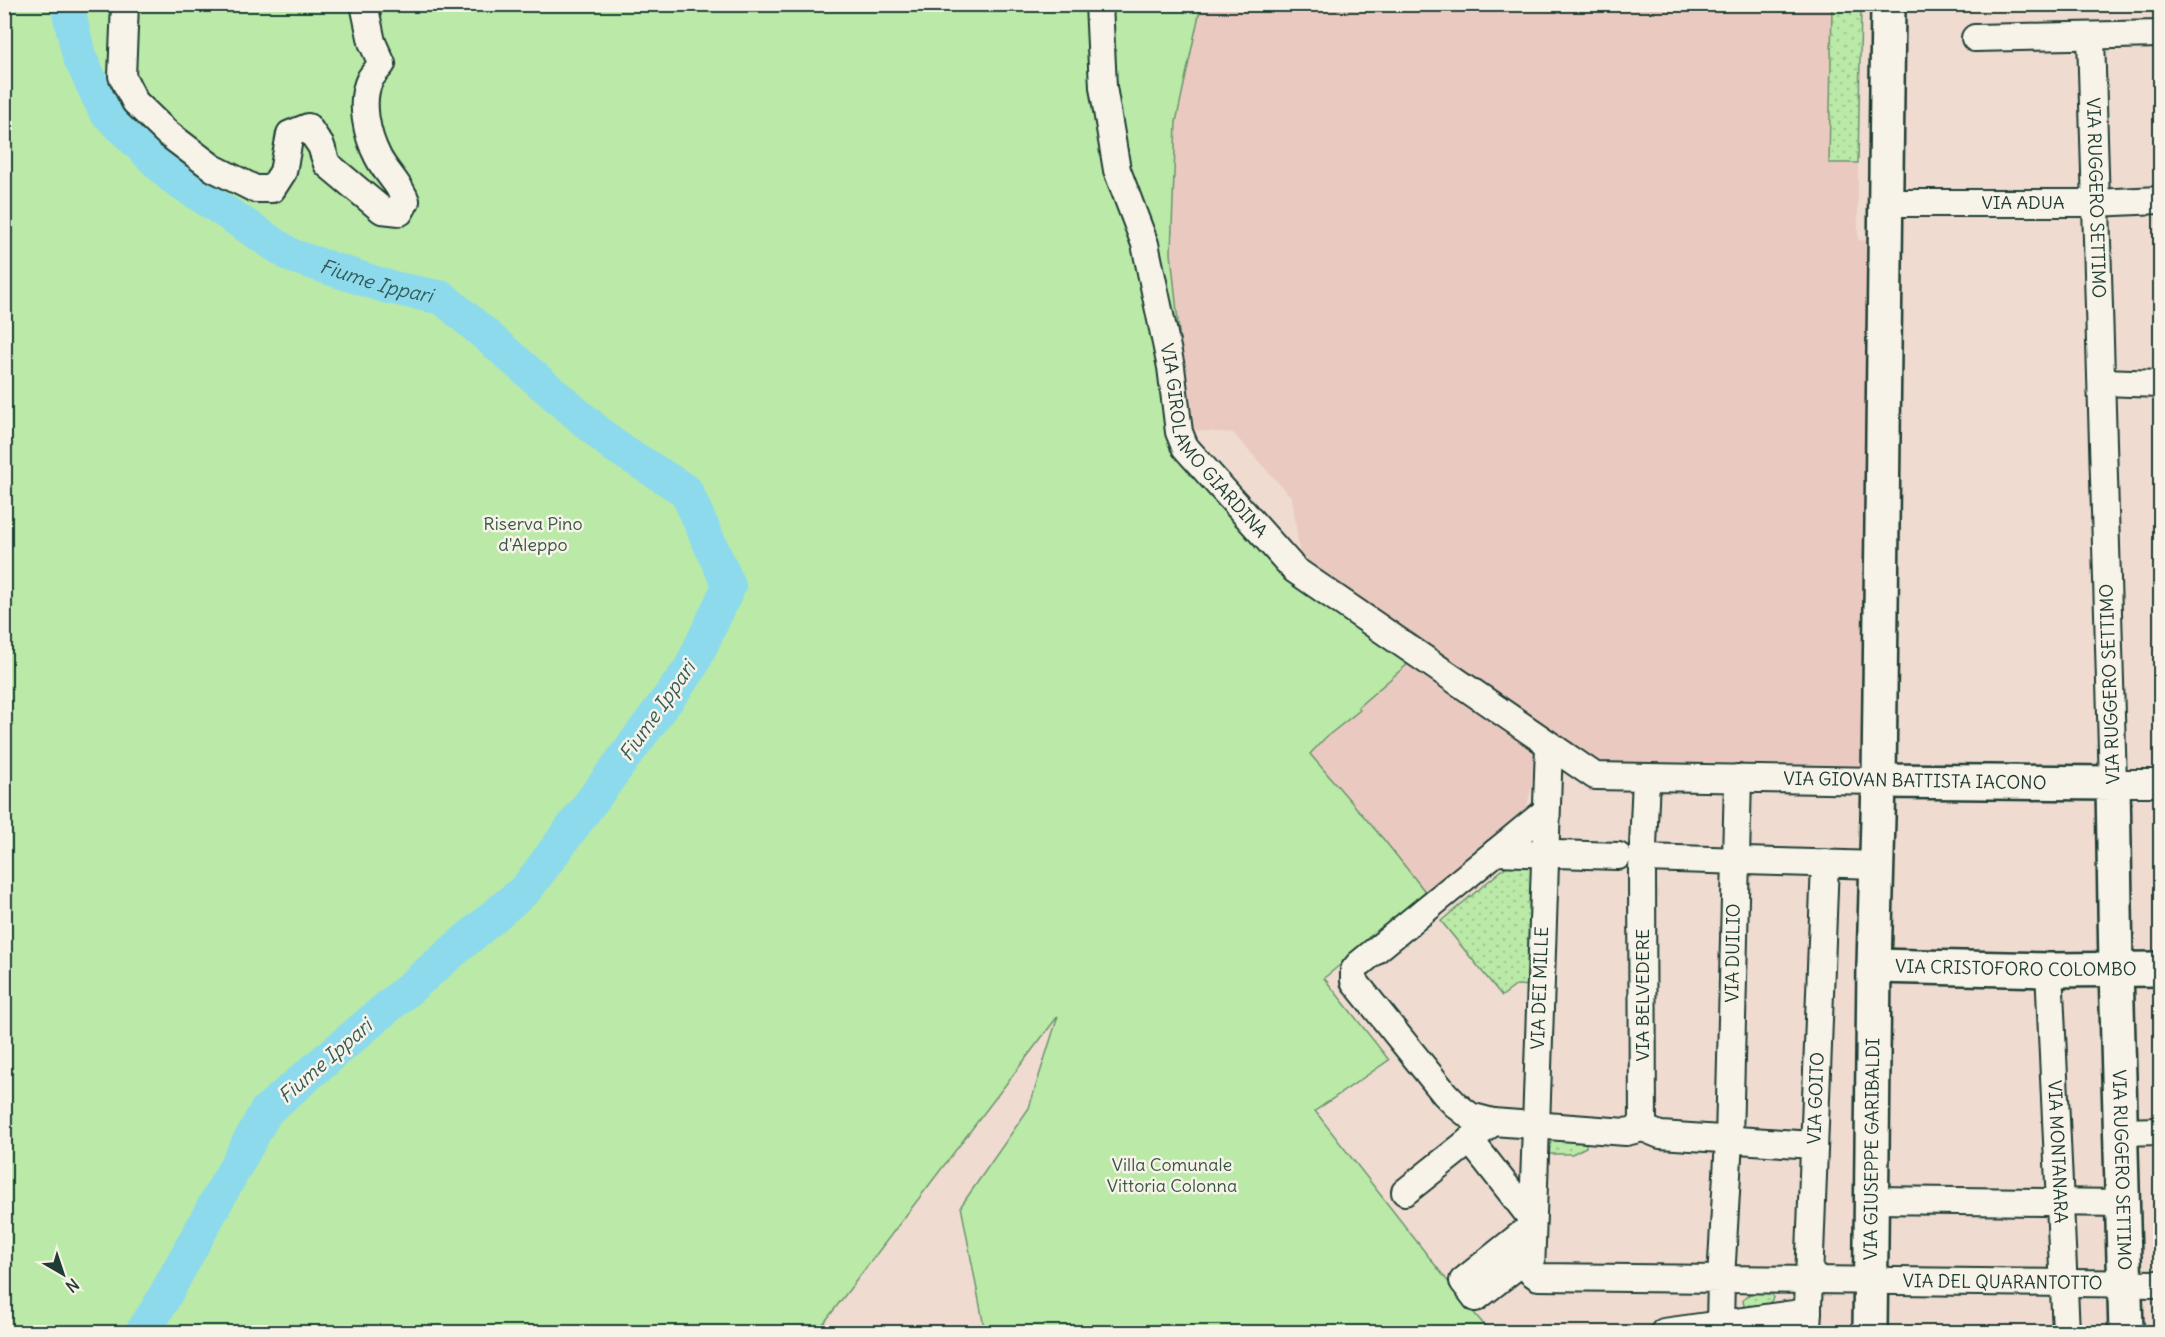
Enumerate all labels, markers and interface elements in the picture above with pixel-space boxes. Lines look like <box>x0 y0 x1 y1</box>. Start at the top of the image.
street label: VIA RUGGERO SETTIMO <box>2082 97 2111 299</box>
street label: VIA ADUA <box>1981 191 2065 214</box>
water label: Fiume Ippari <box>317 253 437 308</box>
street label: VIA GIROLAMO GIARDINA <box>1155 341 1273 542</box>
park label: Riserva Pino d'Aleppo <box>483 512 583 556</box>
street label: VIA RUGGERO SETTIMO <box>2095 583 2124 785</box>
water label: Fiume Ippari <box>613 654 702 765</box>
street label: VIA GIOVAN BATTISTA IACONO <box>1783 767 2047 794</box>
street label: VIA DUILIO <box>1720 903 1745 1003</box>
street label: VIA DEI MILLE <box>1526 926 1553 1050</box>
street label: VIA BELVEDERE <box>1631 929 1654 1061</box>
street label: VIA CRISTOFORO COLOMBO <box>1895 954 2137 981</box>
water label: Fiume Ippari <box>273 1011 379 1108</box>
street label: VIA GIUSEPPE GARIBALDI <box>1859 1037 1884 1260</box>
street label: VIA GOITO <box>1802 1052 1829 1145</box>
street label: VIA RUGGERO SETTIMO <box>2108 1069 2136 1271</box>
street label: VIA MONTANARA <box>2043 1080 2073 1224</box>
park label: Villa Comunale Vittoria Colonna <box>1107 1153 1237 1197</box>
north arrow <box>33 1244 93 1304</box>
street label: VIA DEL QUARANTOTTO <box>1903 1269 2103 1294</box>
text: N <box>62 1274 83 1297</box>

